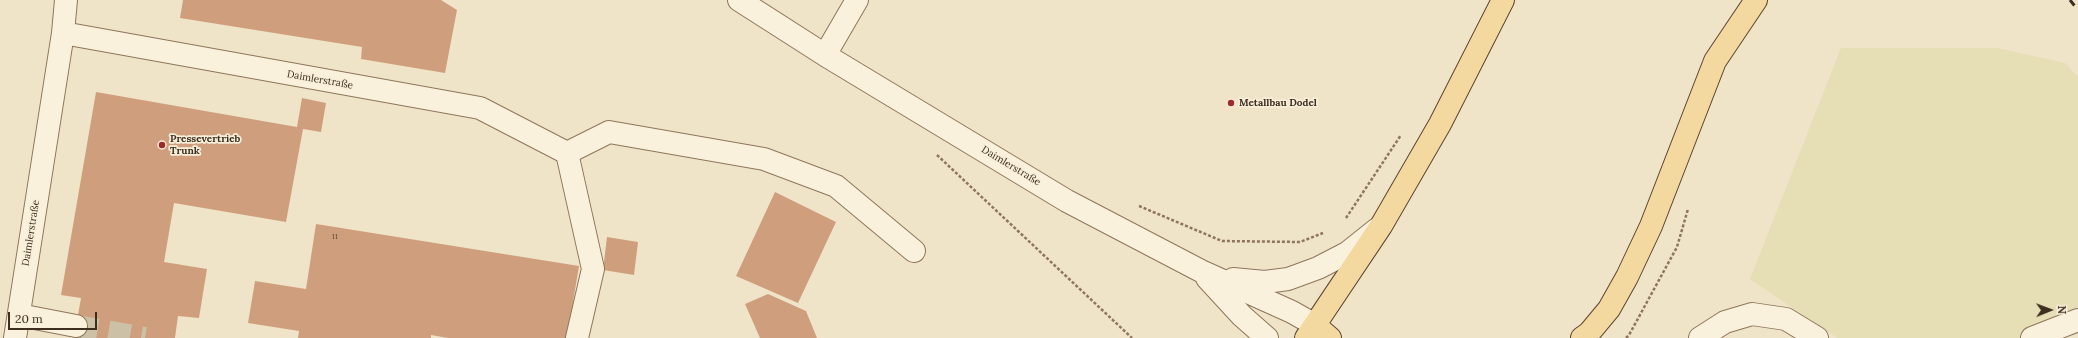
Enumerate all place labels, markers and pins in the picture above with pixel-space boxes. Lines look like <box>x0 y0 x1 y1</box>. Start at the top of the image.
place label: Metallbau Dodel <box>1239 97 1317 109</box>
marker: Metallbau Dodel <box>1226 98 1236 108</box>
place label: Pressevertrieb Trunk <box>170 133 240 156</box>
marker: Pressevertrieb Trunk <box>157 140 167 150</box>

